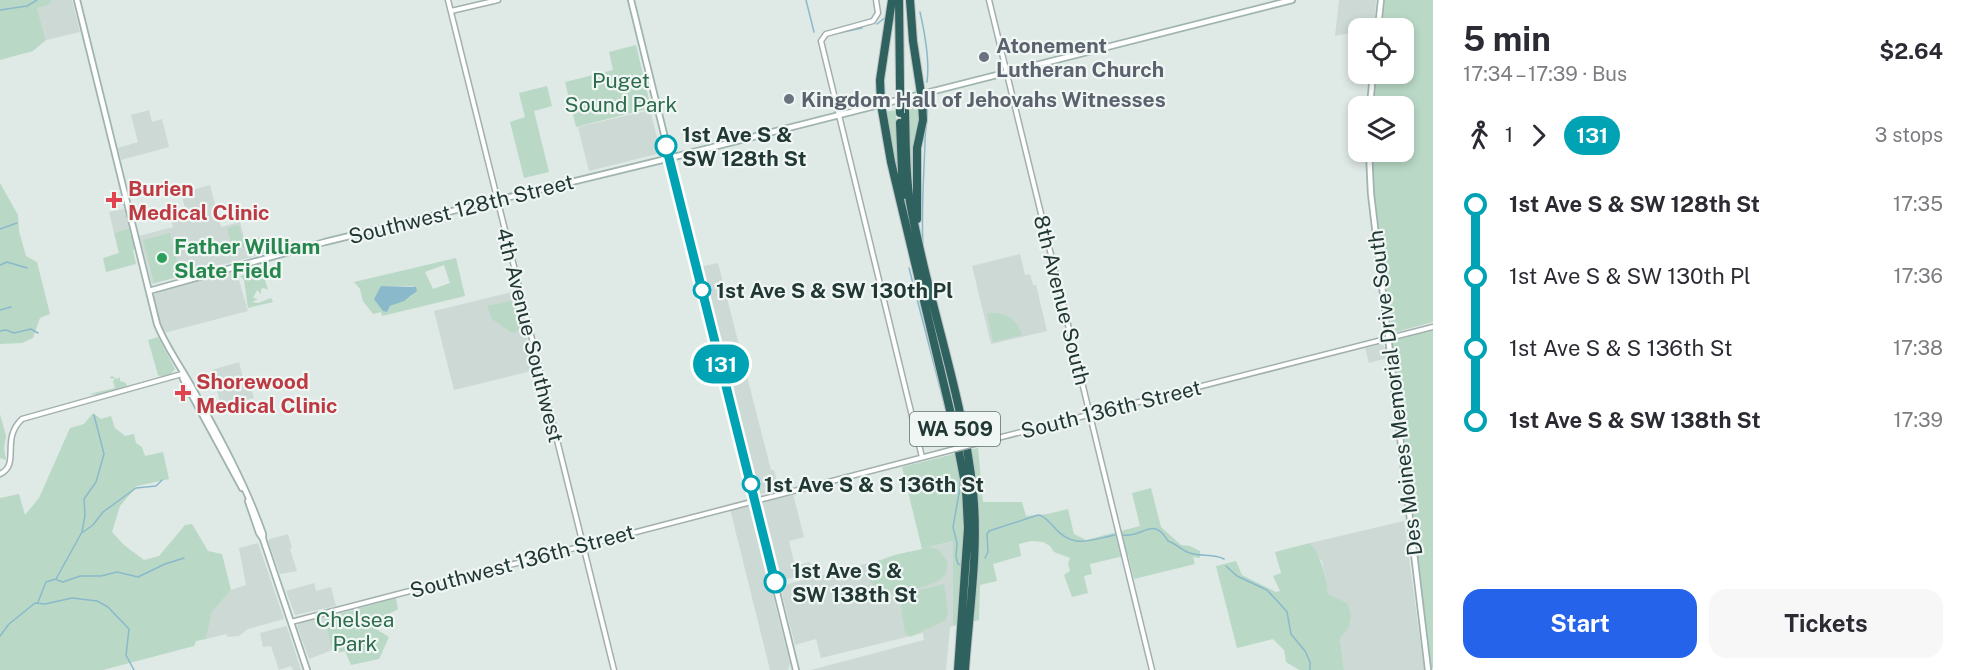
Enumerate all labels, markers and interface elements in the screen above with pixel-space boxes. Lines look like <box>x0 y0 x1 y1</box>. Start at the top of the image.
map controls <box>1348 18 1414 162</box>
button: locate <box>1348 18 1414 84</box>
text: 5 min <box>1463 20 1551 58</box>
place label: Atonement Lutheran Church <box>996 33 1164 82</box>
text: $2.64 <box>1879 38 1943 64</box>
marker: Atonement Lutheran Church <box>977 50 991 64</box>
text: 17:34 – 17:39 · Bus <box>1463 62 1627 86</box>
park label: Puget Sound Park <box>565 68 678 117</box>
place label: Kingdom Hall of Jehovahs Witnesses <box>801 87 1166 112</box>
marker: Kingdom Hall of Jehovahs Witnesses <box>782 92 796 106</box>
button: layers <box>1348 96 1414 162</box>
icon: walk <box>1463 119 1496 152</box>
icon: forward <box>1522 119 1555 152</box>
place label: 1st Ave S & SW 128th St <box>682 122 807 171</box>
text: 1 <box>1505 123 1513 147</box>
text: 131 <box>1576 123 1608 148</box>
text: 3 stops <box>1875 123 1943 147</box>
marker: 1st Ave S & SW 128th St <box>655 135 677 157</box>
street label: Southwest 128th Street <box>346 169 576 249</box>
place label: Burien Medical Clinic <box>128 176 270 225</box>
marker: Burien Medical Clinic <box>105 191 123 209</box>
text: 1st Ave S & SW 128th St <box>1509 191 1760 217</box>
text: 17:35 <box>1893 192 1943 216</box>
street label: 8th Avenue South <box>1029 212 1095 388</box>
street label: 4th Avenue Southwest <box>491 225 569 445</box>
street label: Des Moines Memorial Drive South <box>1363 229 1427 557</box>
place label: Father William Slate Field <box>174 234 320 283</box>
marker: Father William Slate Field <box>155 251 169 265</box>
text: 1st Ave S & SW 130th Pl <box>1509 263 1751 289</box>
text: 17:36 <box>1893 264 1943 288</box>
place label: 1st Ave S & SW 130th Pl <box>716 278 953 303</box>
marker: 1st Ave S & SW 130th Pl <box>693 281 711 299</box>
text: 1st Ave S & S 136th St <box>1509 335 1733 361</box>
text: 17:38 <box>1893 336 1943 360</box>
line badge: 131 <box>686 344 756 384</box>
text: 131 <box>705 352 737 377</box>
place label: Shorewood Medical Clinic <box>196 369 338 418</box>
street label: South 136th Street <box>1018 375 1204 443</box>
marker: Shorewood Medical Clinic <box>174 384 192 402</box>
text: 1st Ave S & SW 138th St <box>1509 407 1761 433</box>
text: 17:39 <box>1893 408 1943 432</box>
road number: WA 509 <box>910 412 1000 446</box>
place label: 1st Ave S & S 136th St <box>764 472 984 497</box>
marker: 1st Ave S & S 136th St <box>742 475 760 493</box>
street label: Southwest 136th Street <box>407 519 637 603</box>
place label: 1st Ave S & SW 138th St <box>792 558 917 607</box>
marker: 1st Ave S & SW 138th St <box>764 571 786 593</box>
button: Start <box>1463 589 1697 658</box>
button: Tickets <box>1709 589 1943 658</box>
park label: Chelsea Park <box>316 607 394 656</box>

